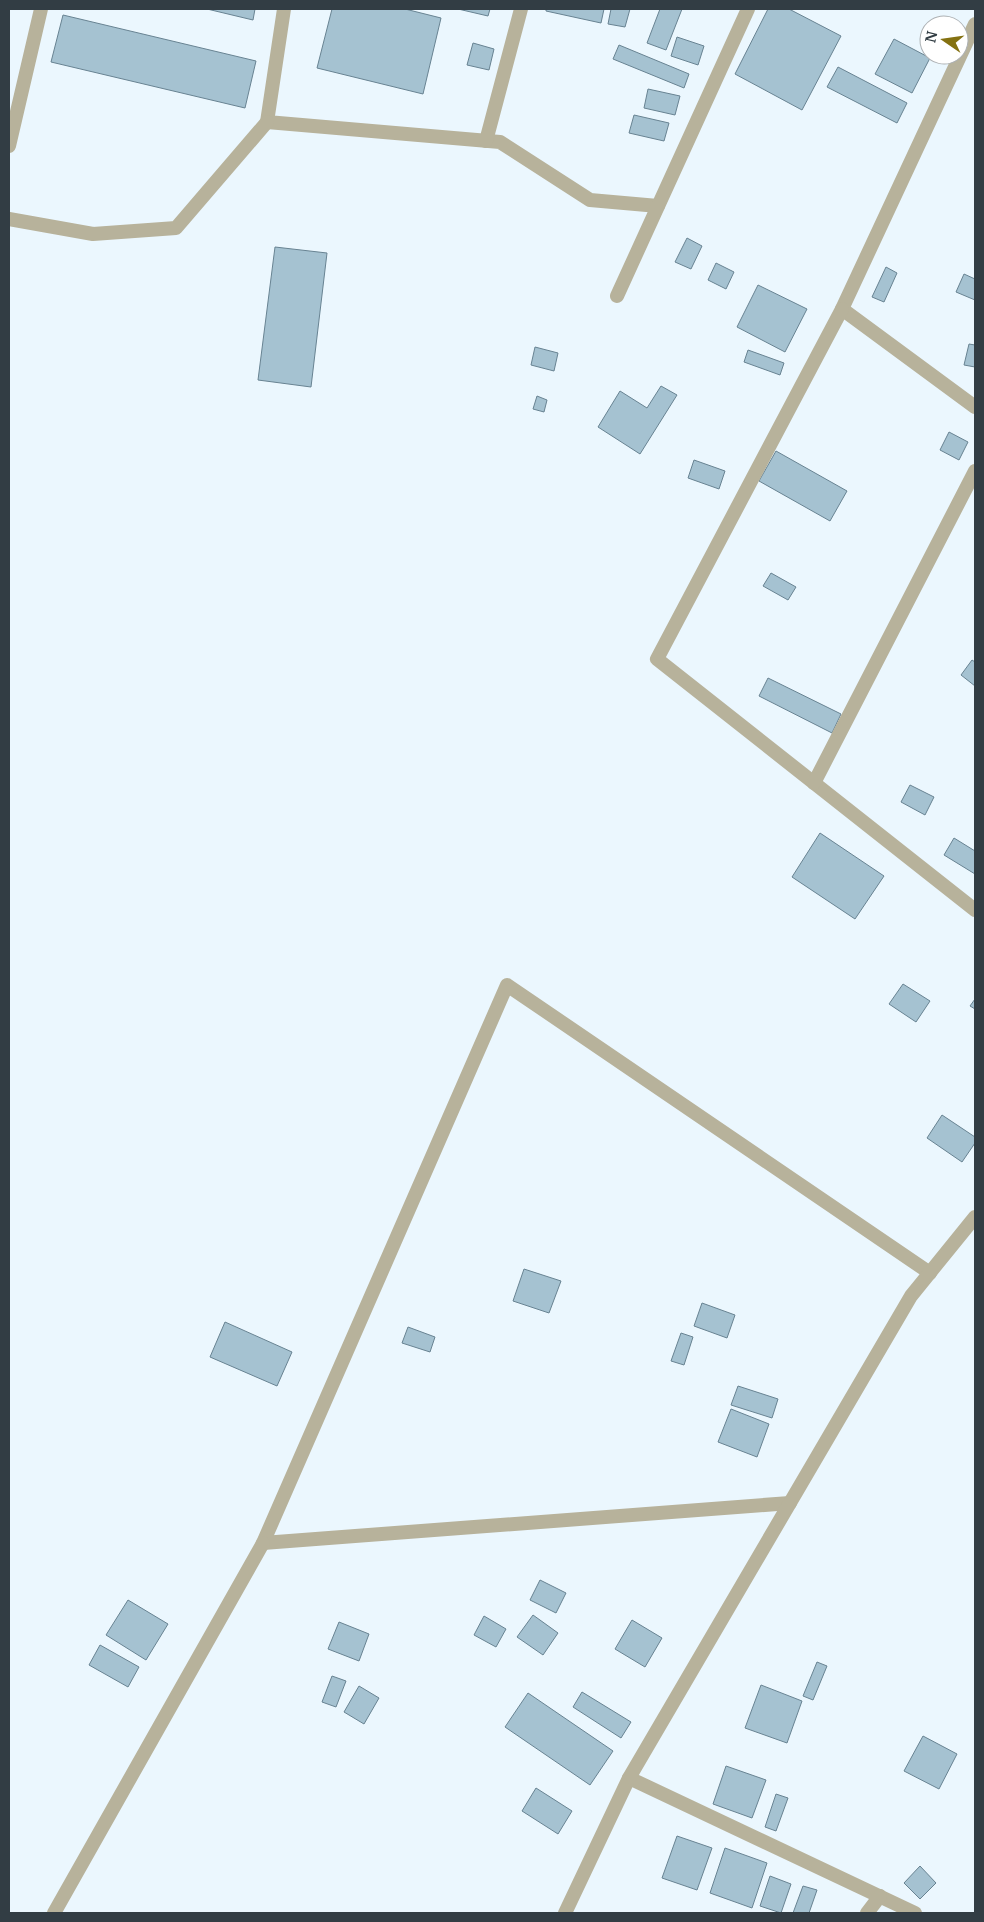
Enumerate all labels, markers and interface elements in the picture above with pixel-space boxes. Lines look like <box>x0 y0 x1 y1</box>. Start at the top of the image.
north arrow <box>919 15 969 65</box>
text: N <box>921 30 941 44</box>

